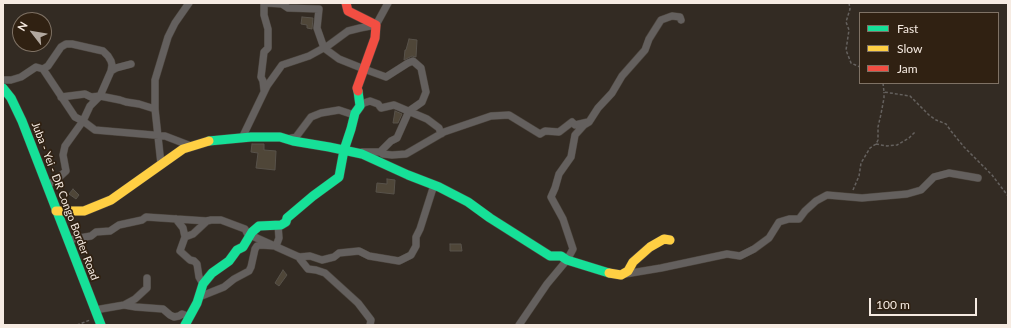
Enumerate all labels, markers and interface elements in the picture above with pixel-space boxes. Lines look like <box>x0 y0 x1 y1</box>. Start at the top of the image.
north arrow <box>12 12 52 52</box>
legend <box>859 12 999 84</box>
text: N <box>14 19 30 33</box>
text: Fast <box>897 21 918 36</box>
text: Slow <box>897 41 922 56</box>
text: Jam <box>897 61 918 76</box>
street label: Juba - Yei - DR Congo Border Road <box>29 120 101 282</box>
scale bar <box>871 290 979 316</box>
text: 100 m <box>876 297 910 312</box>

